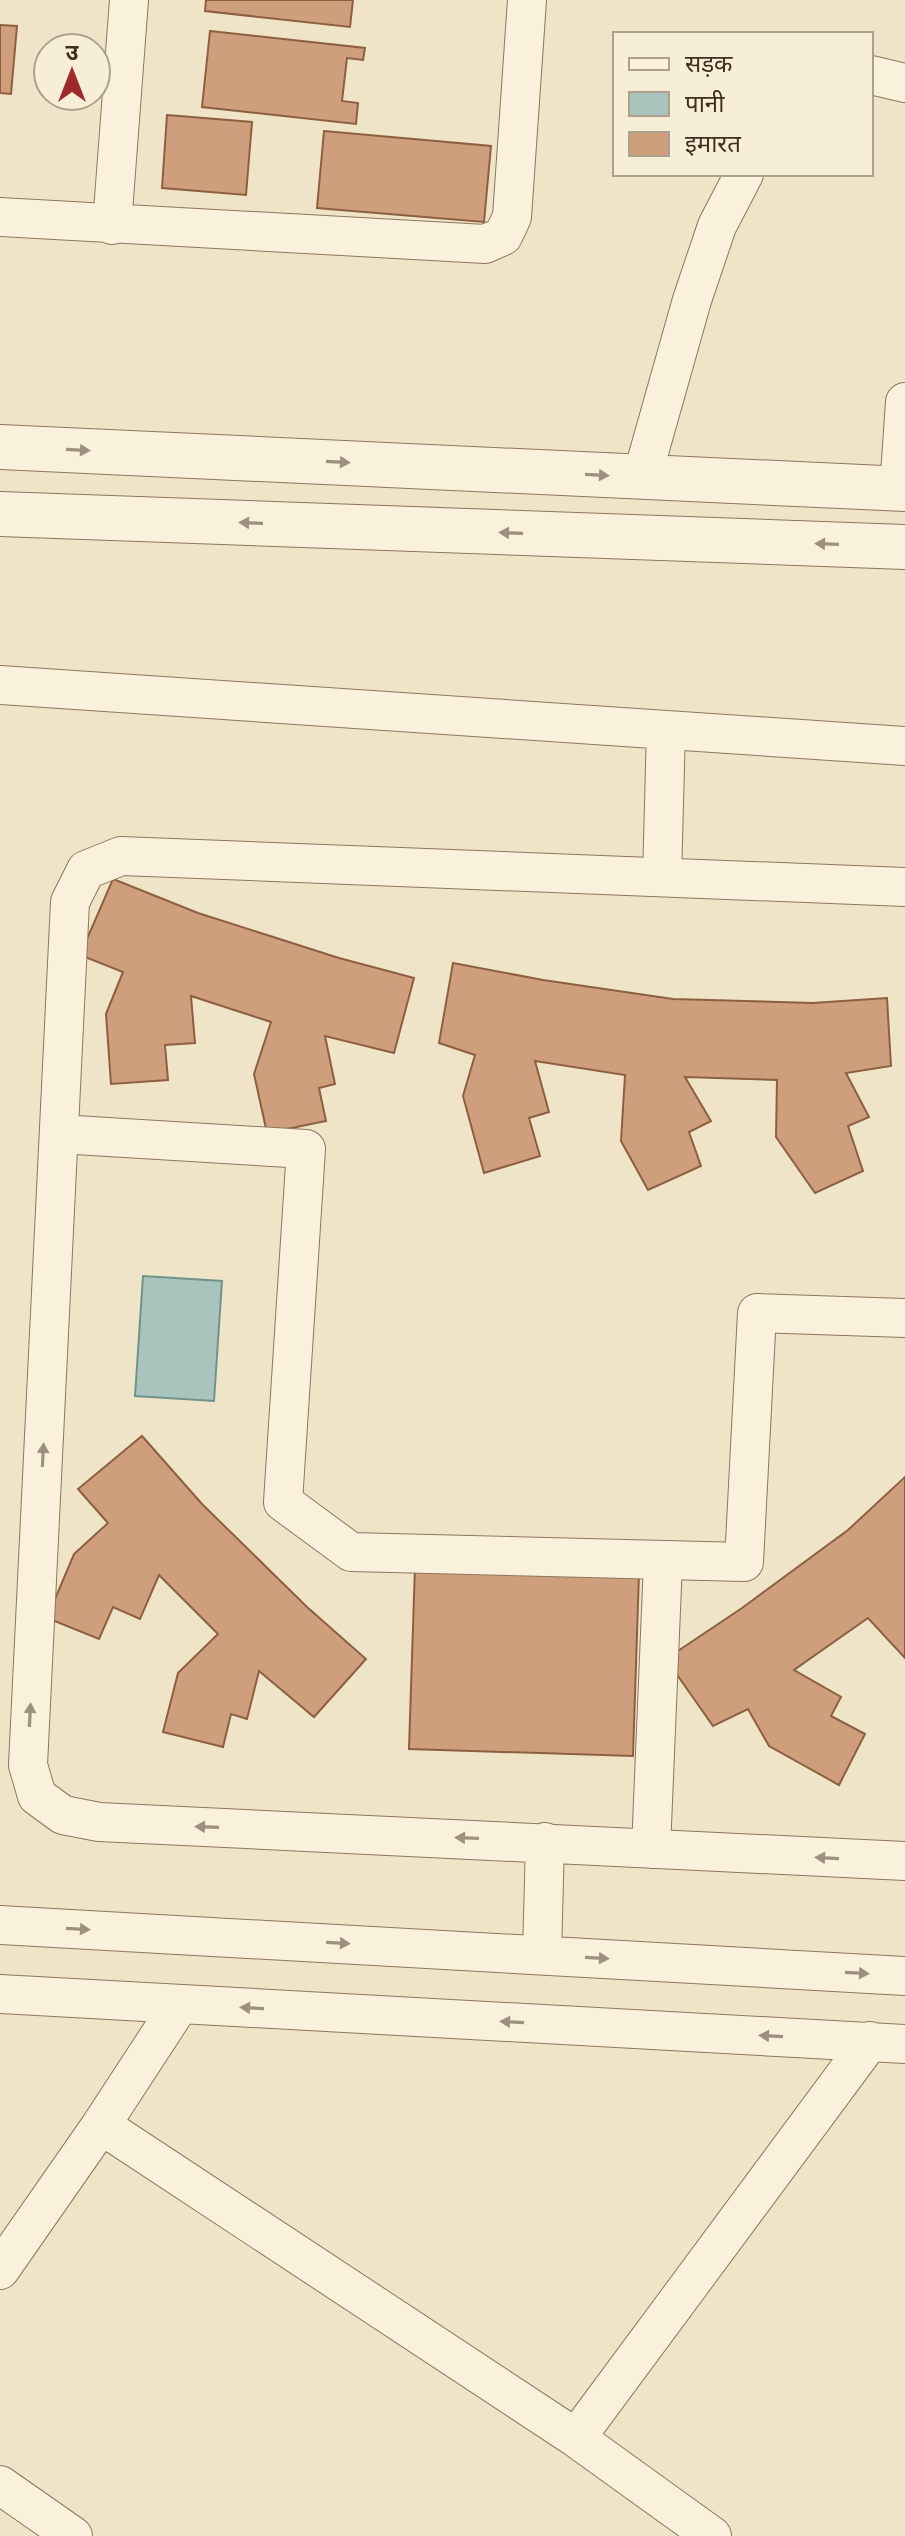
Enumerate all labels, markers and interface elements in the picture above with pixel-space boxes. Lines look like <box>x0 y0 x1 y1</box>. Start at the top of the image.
north arrow <box>32 32 112 112</box>
legend <box>613 32 873 176</box>
text: उ <box>66 36 80 66</box>
text: सड़क <box>685 46 733 78</box>
text: पानी <box>685 86 725 118</box>
text: इमारत <box>685 126 742 158</box>
one-way arrow <box>66 444 91 457</box>
one-way arrow <box>326 456 351 469</box>
one-way arrow <box>585 468 610 481</box>
one-way arrow <box>238 516 263 529</box>
one-way arrow <box>498 526 523 539</box>
one-way arrow <box>814 538 839 551</box>
one-way arrow <box>36 1442 49 1467</box>
one-way arrow <box>24 1702 37 1727</box>
one-way arrow <box>194 1821 219 1834</box>
one-way arrow <box>454 1832 479 1845</box>
one-way arrow <box>814 1851 839 1864</box>
one-way arrow <box>66 1923 91 1936</box>
one-way arrow <box>325 1937 351 1950</box>
one-way arrow <box>585 1952 610 1965</box>
one-way arrow <box>845 1967 870 1980</box>
one-way arrow <box>239 2001 264 2014</box>
one-way arrow <box>499 2015 524 2028</box>
one-way arrow <box>758 2029 783 2042</box>

